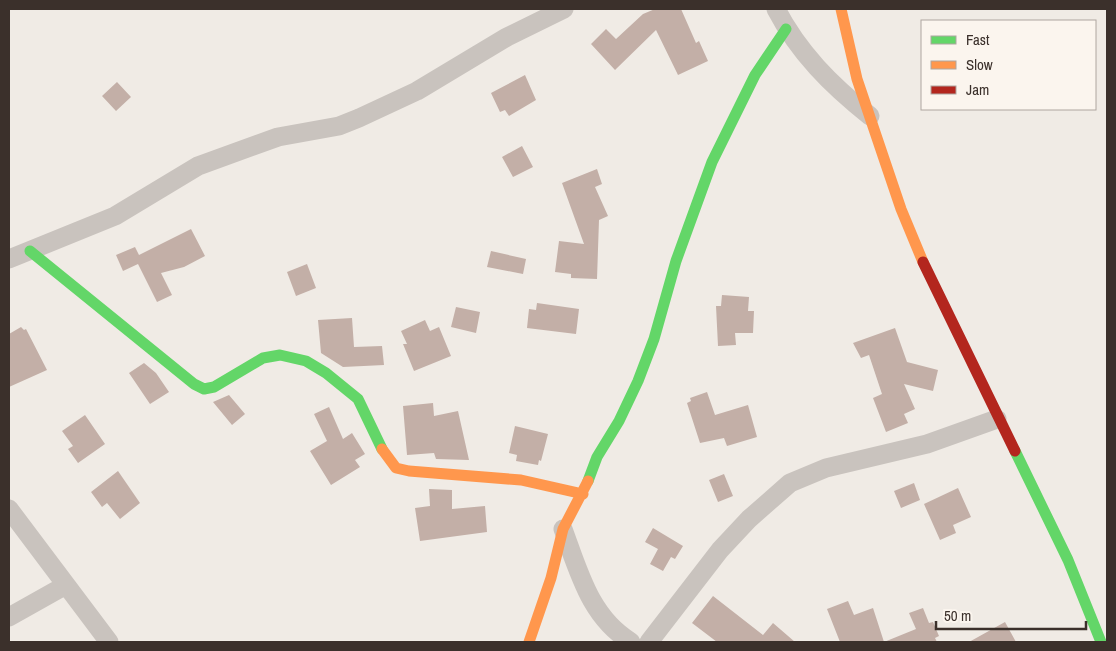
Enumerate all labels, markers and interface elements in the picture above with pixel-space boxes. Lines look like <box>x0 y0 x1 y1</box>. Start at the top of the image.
legend <box>921 20 1096 110</box>
text: Fast <box>966 29 990 50</box>
text: Slow <box>966 54 993 75</box>
text: Jam <box>966 79 989 100</box>
scale bar <box>936 598 1086 630</box>
text: 50 m <box>944 605 971 626</box>

